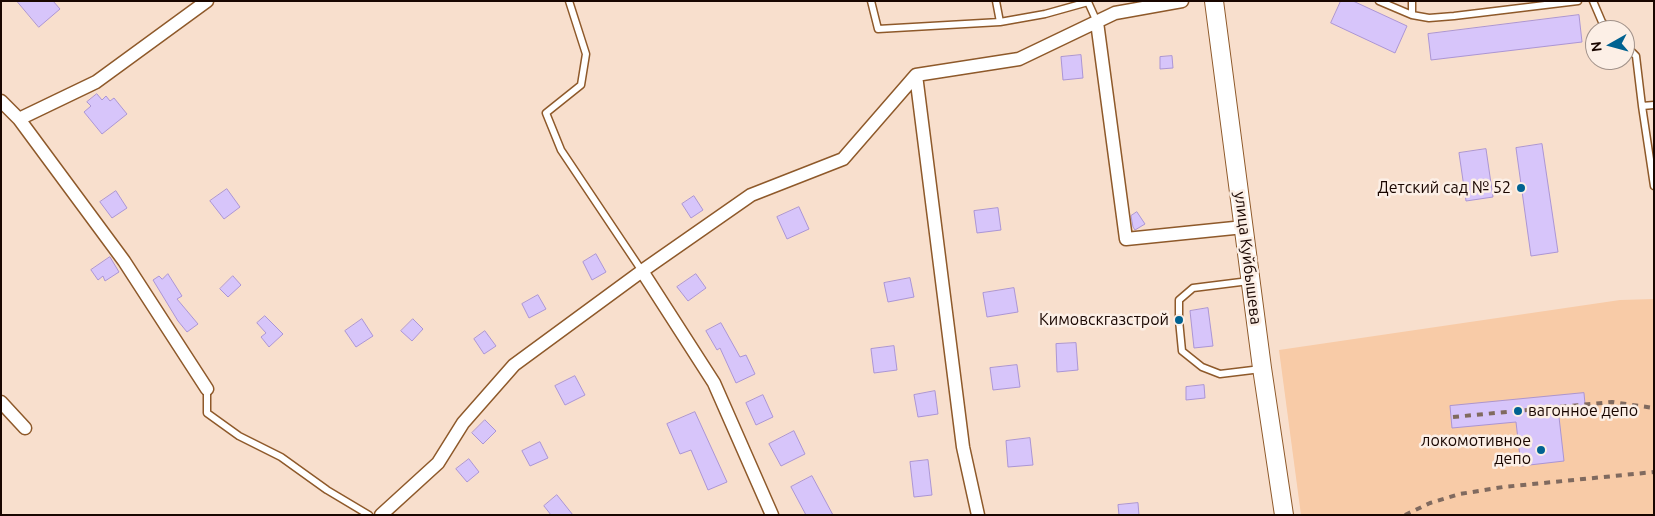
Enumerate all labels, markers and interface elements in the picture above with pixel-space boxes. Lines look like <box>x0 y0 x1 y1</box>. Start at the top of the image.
north arrow <box>1585 20 1635 70</box>
text: N <box>1588 41 1605 53</box>
place label: Детский сад № 52 <box>1378 178 1511 198</box>
marker: Детский сад № 52 <box>1515 182 1527 194</box>
street label: улица Куйбышева <box>1230 190 1266 326</box>
place label: Кимовскгазстрой <box>1039 310 1169 330</box>
marker: Кимовскгазстрой <box>1173 314 1185 326</box>
place label: вагонное депо <box>1528 401 1638 421</box>
marker: вагонное депо <box>1512 405 1524 417</box>
place label: локомотивное депо <box>1421 431 1531 469</box>
marker: локомотивное депо <box>1535 444 1547 456</box>

